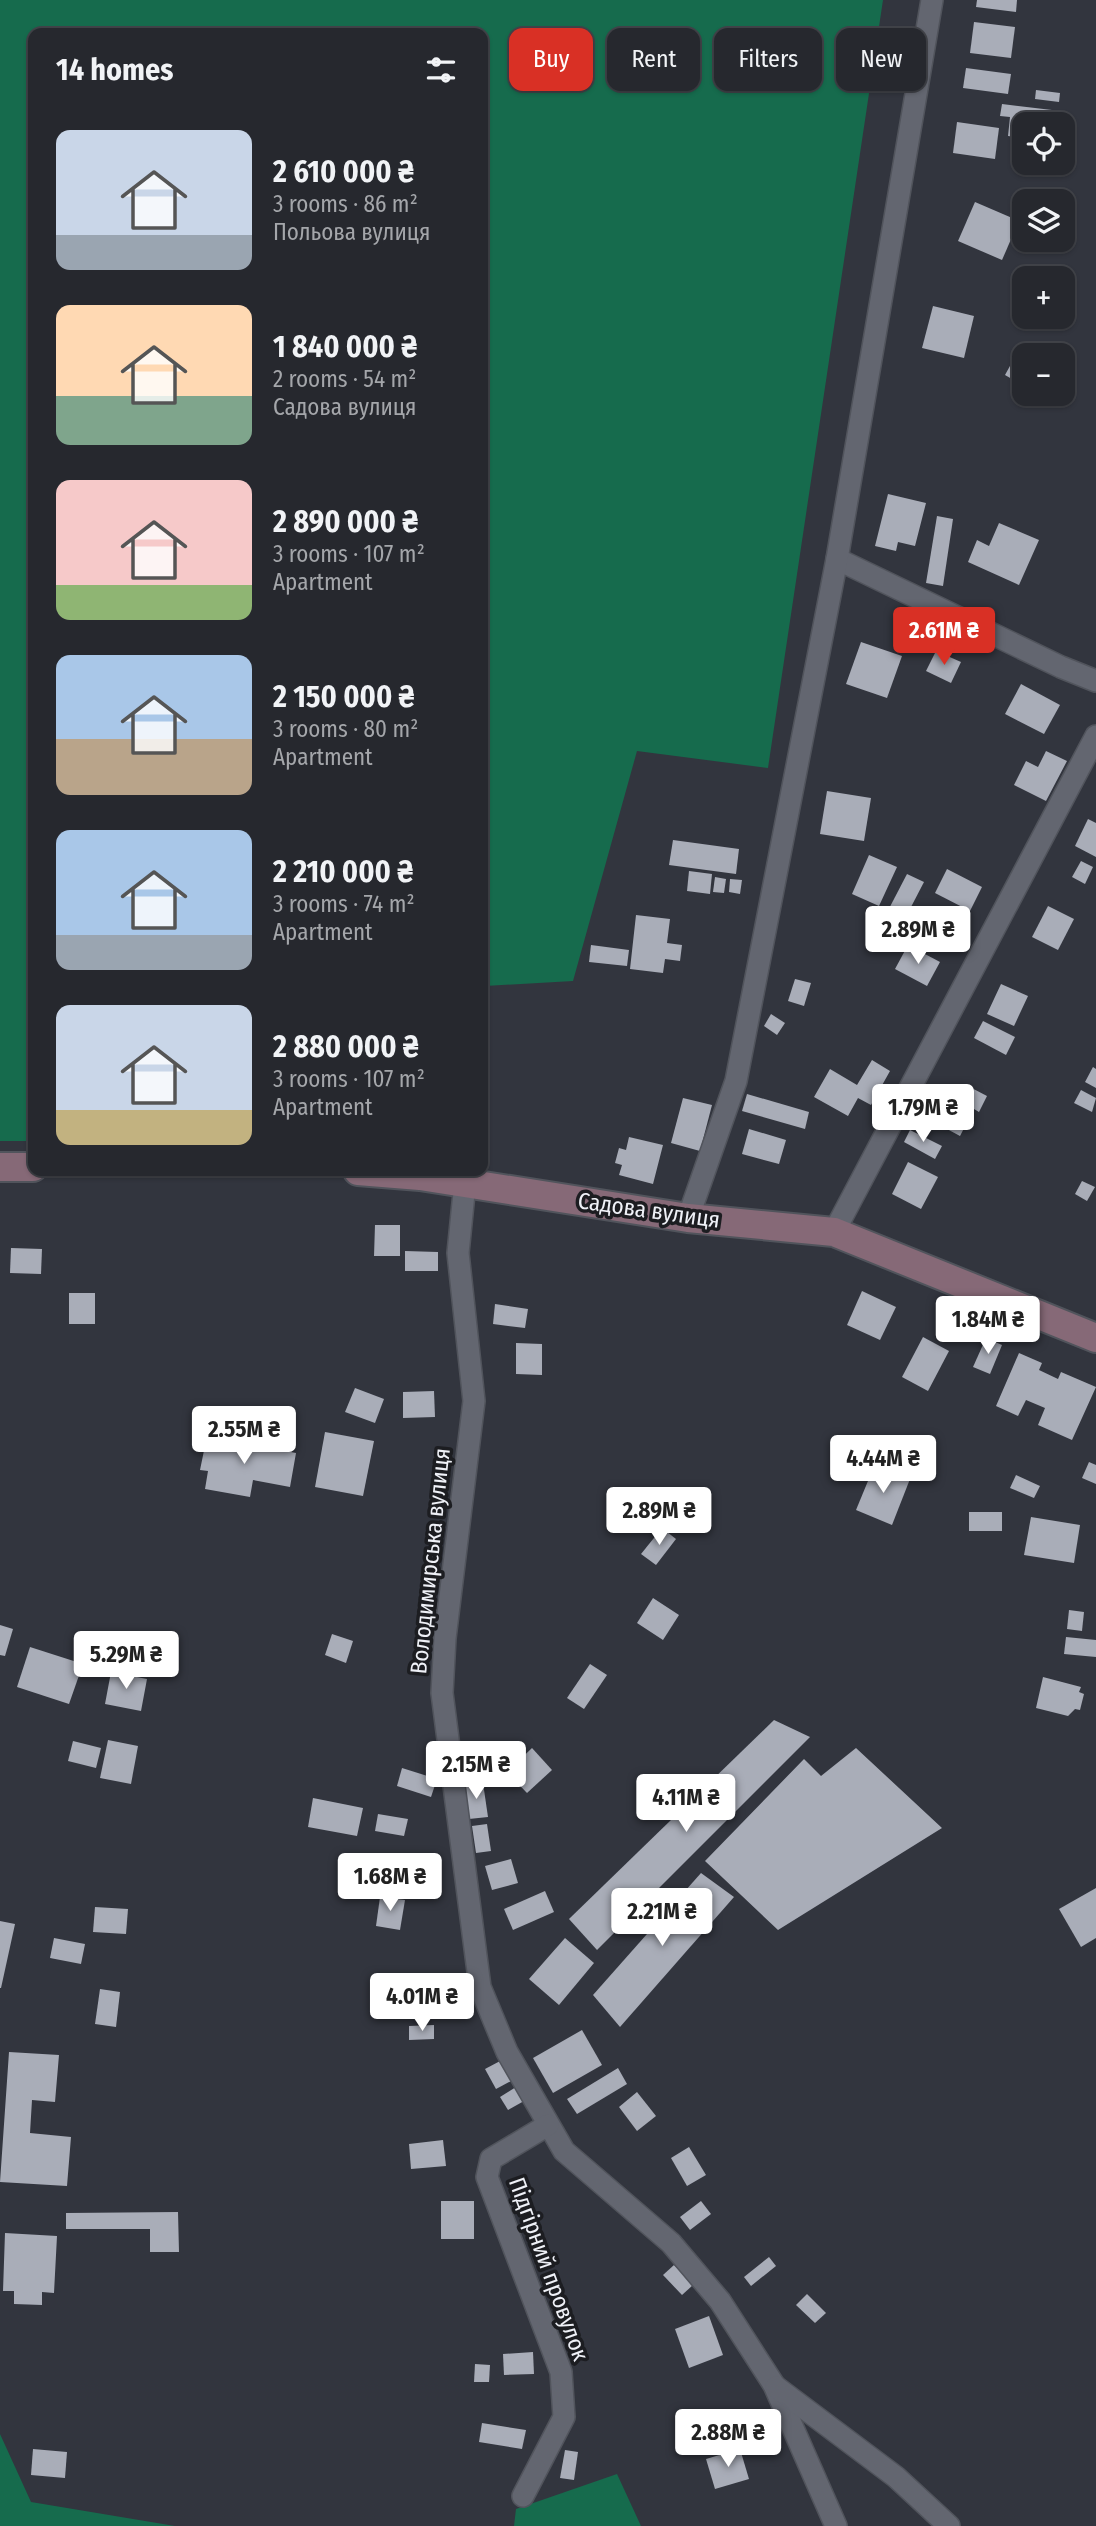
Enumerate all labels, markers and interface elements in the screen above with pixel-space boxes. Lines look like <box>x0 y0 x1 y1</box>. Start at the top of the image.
chip: Buy <box>509 28 593 91</box>
chip: Rent <box>607 28 700 91</box>
chip: Filters <box>714 28 822 91</box>
chip: New <box>836 28 926 91</box>
icon: filters <box>422 51 460 89</box>
text: 14 homes <box>56 52 173 88</box>
map controls <box>1012 112 1075 406</box>
button: locate <box>1012 112 1075 175</box>
text: 2 610 000 ₴ <box>273 154 414 190</box>
icon: home <box>112 158 196 242</box>
button: layers <box>1012 189 1075 252</box>
text: 3 rooms · 86 m² <box>273 190 418 218</box>
text: Польова вулиця <box>273 218 430 246</box>
button: + <box>1012 266 1075 329</box>
text: 1 840 000 ₴ <box>273 329 417 365</box>
icon: home <box>112 333 196 417</box>
button: − <box>1012 343 1075 406</box>
text: 2 rooms · 54 m² <box>273 365 416 393</box>
text: Садова вулиця <box>273 393 416 421</box>
text: 2 890 000 ₴ <box>273 504 418 540</box>
icon: home <box>112 508 196 592</box>
text: 3 rooms · 107 m² <box>273 540 425 568</box>
text: Apartment <box>273 568 373 596</box>
pin: 2.61M ₴ <box>879 608 1009 667</box>
text: 2.61M ₴ <box>909 616 979 644</box>
text: 2 150 000 ₴ <box>273 679 414 715</box>
icon: home <box>112 683 196 767</box>
text: 3 rooms · 80 m² <box>273 715 418 743</box>
text: Apartment <box>273 743 373 771</box>
text: 2 210 000 ₴ <box>273 854 413 890</box>
icon: home <box>112 858 196 942</box>
text: 3 rooms · 74 m² <box>273 890 415 918</box>
pin: 2.89M ₴ <box>853 906 983 966</box>
text: 2.89M ₴ <box>881 915 955 943</box>
text: Apartment <box>273 918 373 946</box>
text: 2 880 000 ₴ <box>273 1029 419 1065</box>
icon: home <box>112 1033 196 1117</box>
text: 3 rooms · 107 m² <box>273 1065 425 1093</box>
pin: 1.79M ₴ <box>858 1084 988 1144</box>
text: Apartment <box>273 1093 373 1121</box>
text: 1.79M ₴ <box>888 1093 958 1121</box>
street label: Садова вулиця <box>576 1186 722 1234</box>
pin: 1.84M ₴ <box>923 1296 1053 1356</box>
text: 1.84M ₴ <box>952 1305 1024 1333</box>
pin: 2.55M ₴ <box>179 1406 309 1466</box>
text: 2.55M ₴ <box>208 1415 280 1443</box>
pin: 4.44M ₴ <box>818 1436 948 1495</box>
text: 4.44M ₴ <box>846 1444 920 1472</box>
street label: Володимирська вулиця <box>404 1447 456 1675</box>
pin: 2.89M ₴ <box>594 1488 724 1547</box>
text: 2.89M ₴ <box>622 1496 696 1524</box>
pin: 5.29M ₴ <box>61 1632 191 1691</box>
text: 5.29M ₴ <box>90 1640 162 1668</box>
pin: 2.15M ₴ <box>411 1742 541 1801</box>
text: 2.15M ₴ <box>442 1750 510 1778</box>
pin: 4.11M ₴ <box>621 1774 751 1834</box>
text: 4.11M ₴ <box>652 1783 720 1811</box>
pin: 1.68M ₴ <box>325 1854 455 1913</box>
text: 1.68M ₴ <box>354 1862 426 1890</box>
pin: 2.21M ₴ <box>597 1888 727 1948</box>
text: 2.21M ₴ <box>627 1897 697 1925</box>
pin: 4.01M ₴ <box>357 1974 487 2033</box>
text: 4.01M ₴ <box>386 1982 458 2010</box>
street label: Підгірний провулок <box>503 2174 595 2365</box>
pin: 2.88M ₴ <box>663 2410 793 2469</box>
text: 2.88M ₴ <box>691 2418 765 2446</box>

